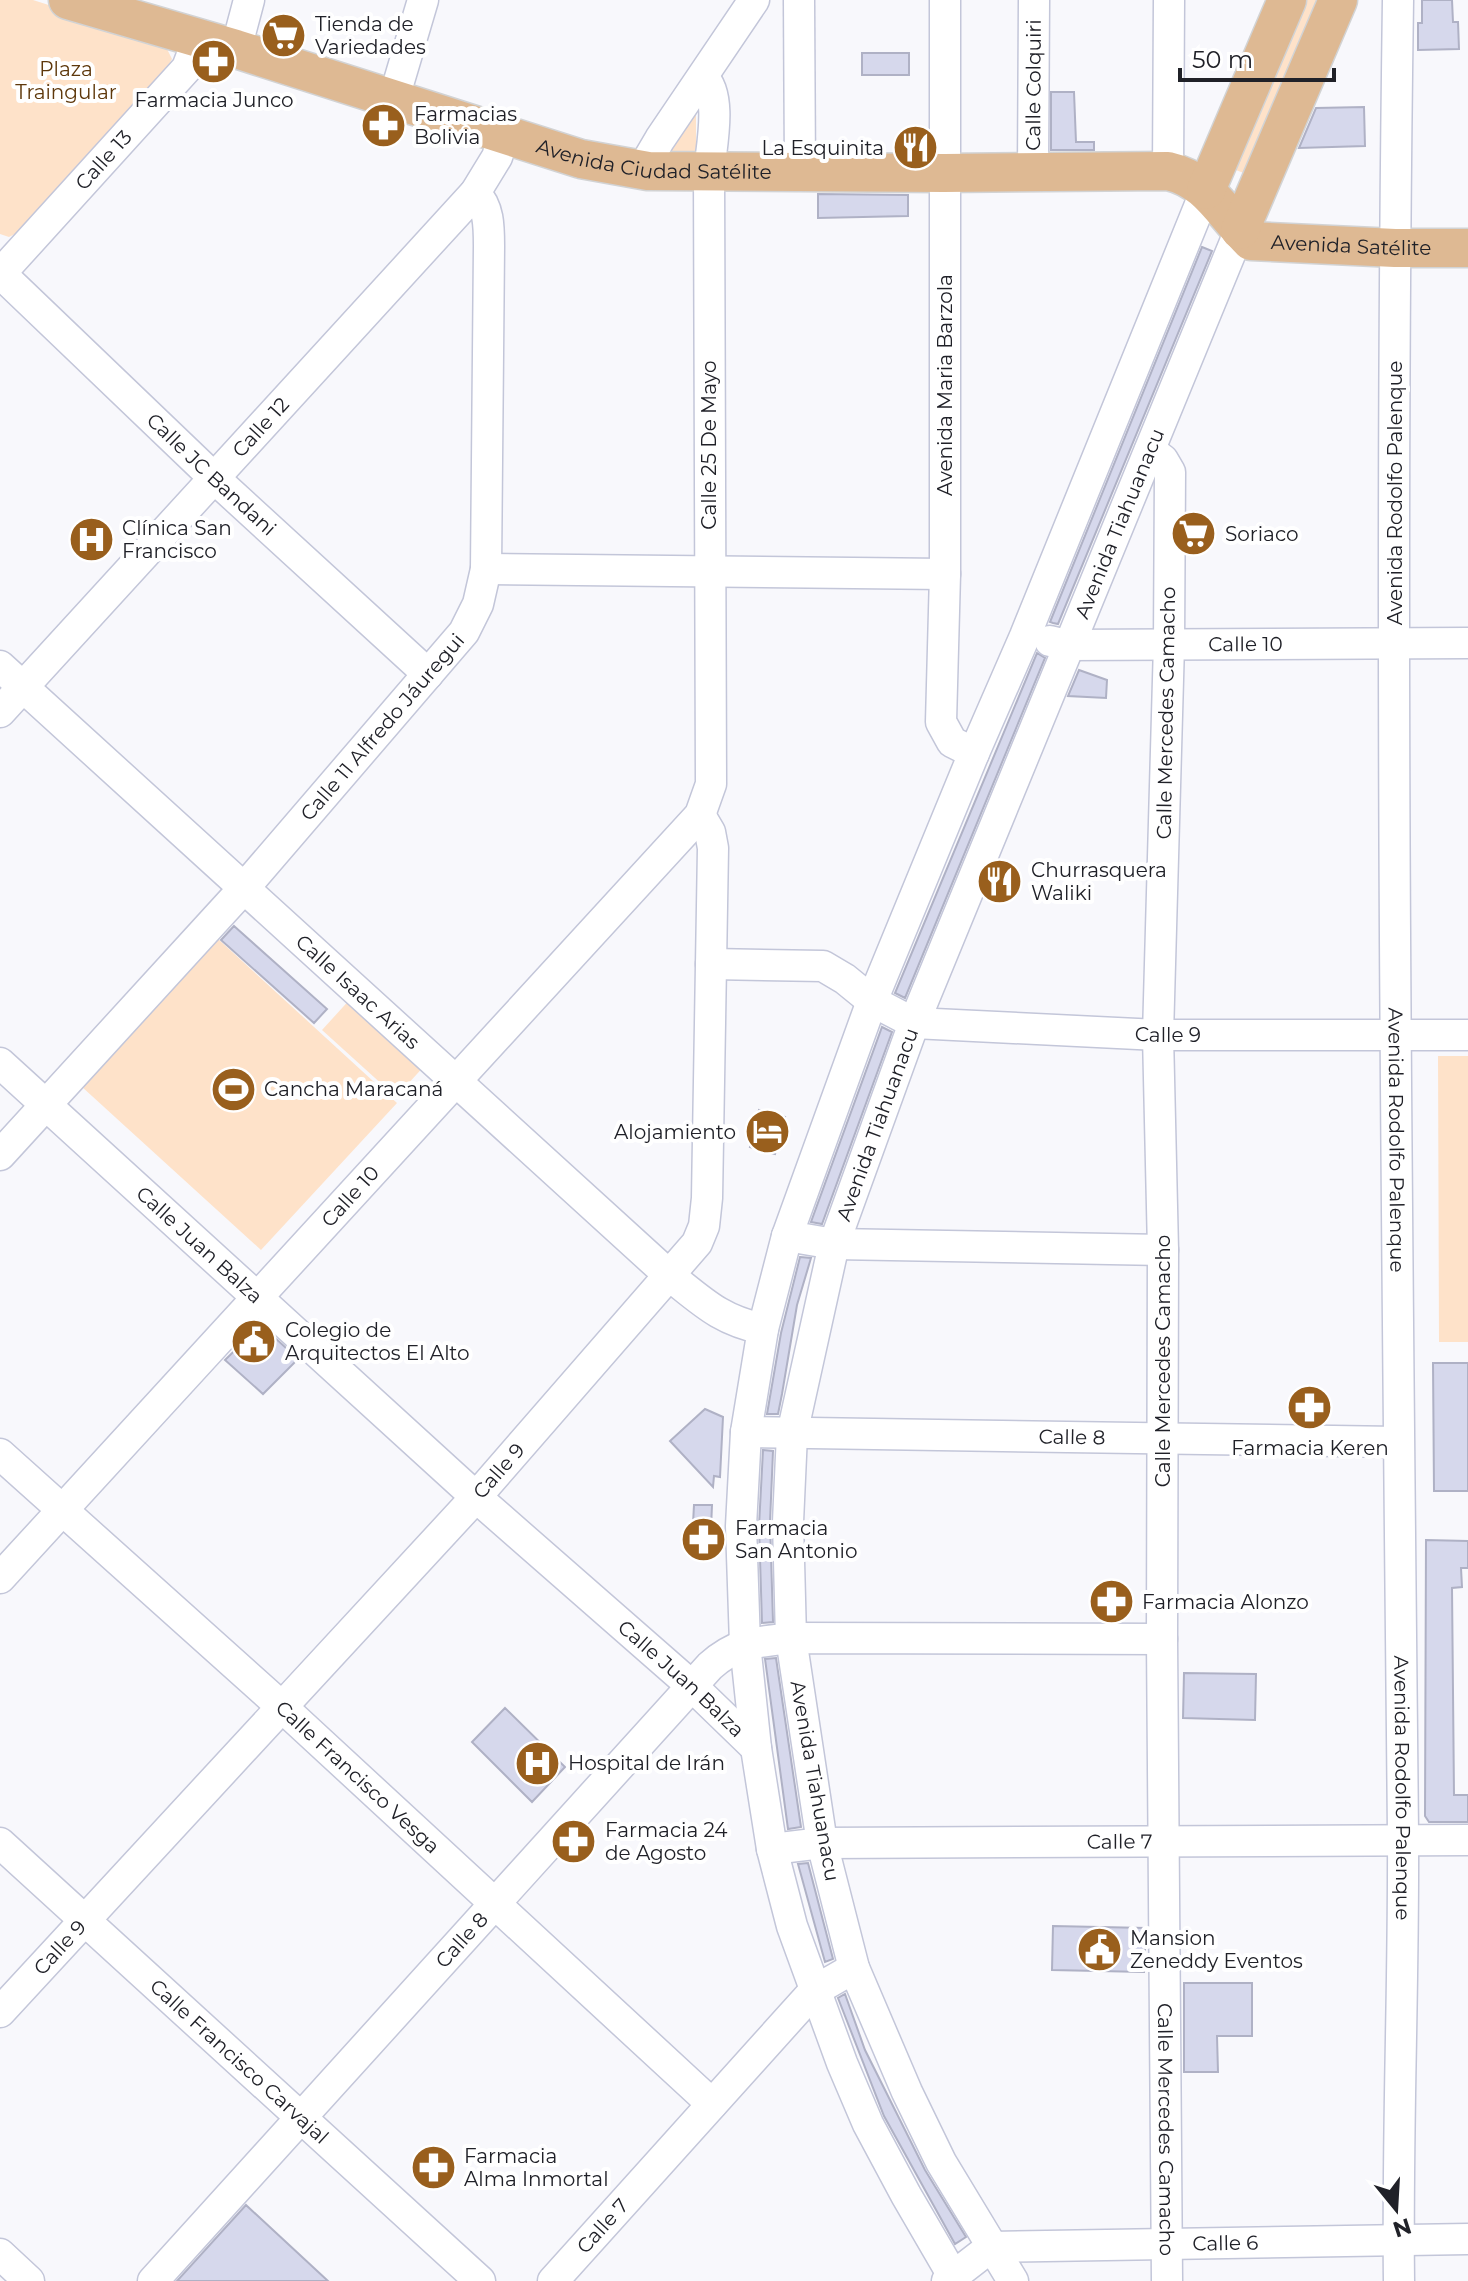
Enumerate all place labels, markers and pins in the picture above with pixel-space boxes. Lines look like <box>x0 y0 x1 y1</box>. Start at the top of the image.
supermarket icon: Tienda de Variedades <box>260 12 308 60</box>
place label: Tienda de Variedades <box>315 12 426 59</box>
pharmacy icon: Farmacia Junco <box>190 37 238 85</box>
place label: Farmacia Junco <box>134 88 294 112</box>
pharmacy icon: Farmacias Bolivia <box>359 101 407 149</box>
place label: Farmacias Bolivia <box>414 102 517 149</box>
restaurant icon: La Esquinita <box>891 124 939 172</box>
place label: La Esquinita <box>762 136 884 160</box>
supermarket icon: Soriaco <box>1170 510 1218 558</box>
hospital icon: Clínica San Francisco <box>67 516 115 564</box>
place label: Clínica San Francisco <box>122 516 232 563</box>
place label: Soriaco <box>1225 522 1299 546</box>
restaurant icon: Churrasquera Waliki <box>976 858 1024 906</box>
place label: Churrasquera Waliki <box>1031 858 1167 905</box>
sports icon: Cancha Maracaná <box>209 1065 257 1113</box>
place label: Cancha Maracaná <box>264 1077 443 1101</box>
hotel icon: Alojamiento <box>743 1108 791 1156</box>
place label: Alojamiento <box>614 1120 736 1144</box>
public building icon: Colegio de Arquitectos El Alto <box>230 1318 278 1366</box>
place label: Colegio de Arquitectos El Alto <box>285 1318 470 1365</box>
pharmacy icon: Farmacia Keren <box>1286 1384 1334 1432</box>
place label: Farmacia Keren <box>1231 1436 1389 1460</box>
pharmacy icon: Farmacia San Antonio <box>680 1515 728 1563</box>
place label: Farmacia San Antonio <box>735 1516 857 1563</box>
pharmacy icon: Farmacia Alonzo <box>1087 1578 1135 1626</box>
place label: Farmacia Alonzo <box>1142 1590 1309 1614</box>
hospital icon: Hospital de Irán <box>513 1739 561 1787</box>
place label: Hospital de Irán <box>568 1751 725 1775</box>
pharmacy icon: Farmacia 24 de Agosto <box>550 1818 598 1866</box>
place label: Farmacia 24 de Agosto <box>605 1818 728 1865</box>
public building icon: Mansion Zeneddy Eventos <box>1075 1925 1123 1973</box>
place label: Mansion Zeneddy Eventos <box>1130 1926 1303 1973</box>
pharmacy icon: Farmacia Alma Inmortal <box>409 2143 457 2191</box>
place label: Farmacia Alma Inmortal <box>464 2144 609 2191</box>

